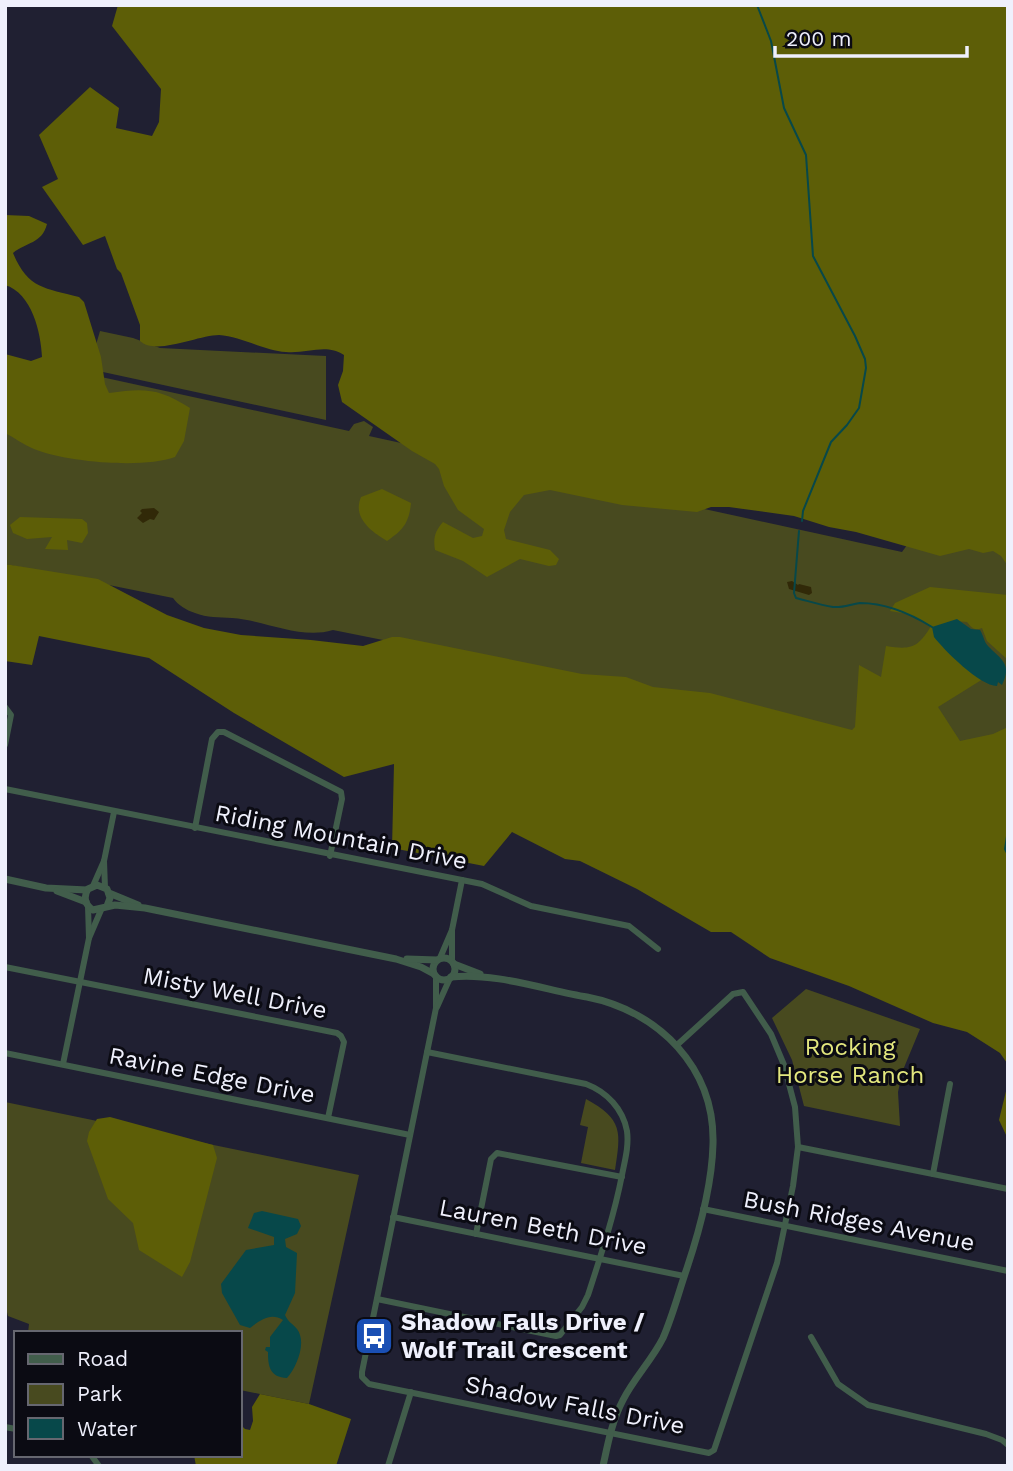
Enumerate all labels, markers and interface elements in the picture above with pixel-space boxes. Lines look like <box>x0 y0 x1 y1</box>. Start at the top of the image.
scale bar <box>775 14 968 58</box>
text: 200 m <box>786 26 852 51</box>
street label: Riding Mountain Drive <box>212 799 470 875</box>
street label: Misty Well Drive <box>141 961 329 1025</box>
park label: Rocking Horse Ranch <box>776 1033 924 1089</box>
street label: Ravine Edge Drive <box>107 1041 317 1109</box>
street label: Bush Ridges Avenue <box>741 1185 977 1257</box>
street label: Lauren Beth Drive <box>437 1193 649 1261</box>
place label: Shadow Falls Drive / Wolf Trail Crescent <box>401 1308 645 1364</box>
bus stop icon: Shadow Falls Drive / Wolf Trail Crescent <box>353 1315 395 1357</box>
legend <box>14 1331 242 1457</box>
text: Road <box>77 1346 128 1371</box>
street label: Shadow Falls Drive <box>463 1370 687 1440</box>
text: Park <box>77 1381 122 1406</box>
text: Water <box>77 1416 138 1441</box>

